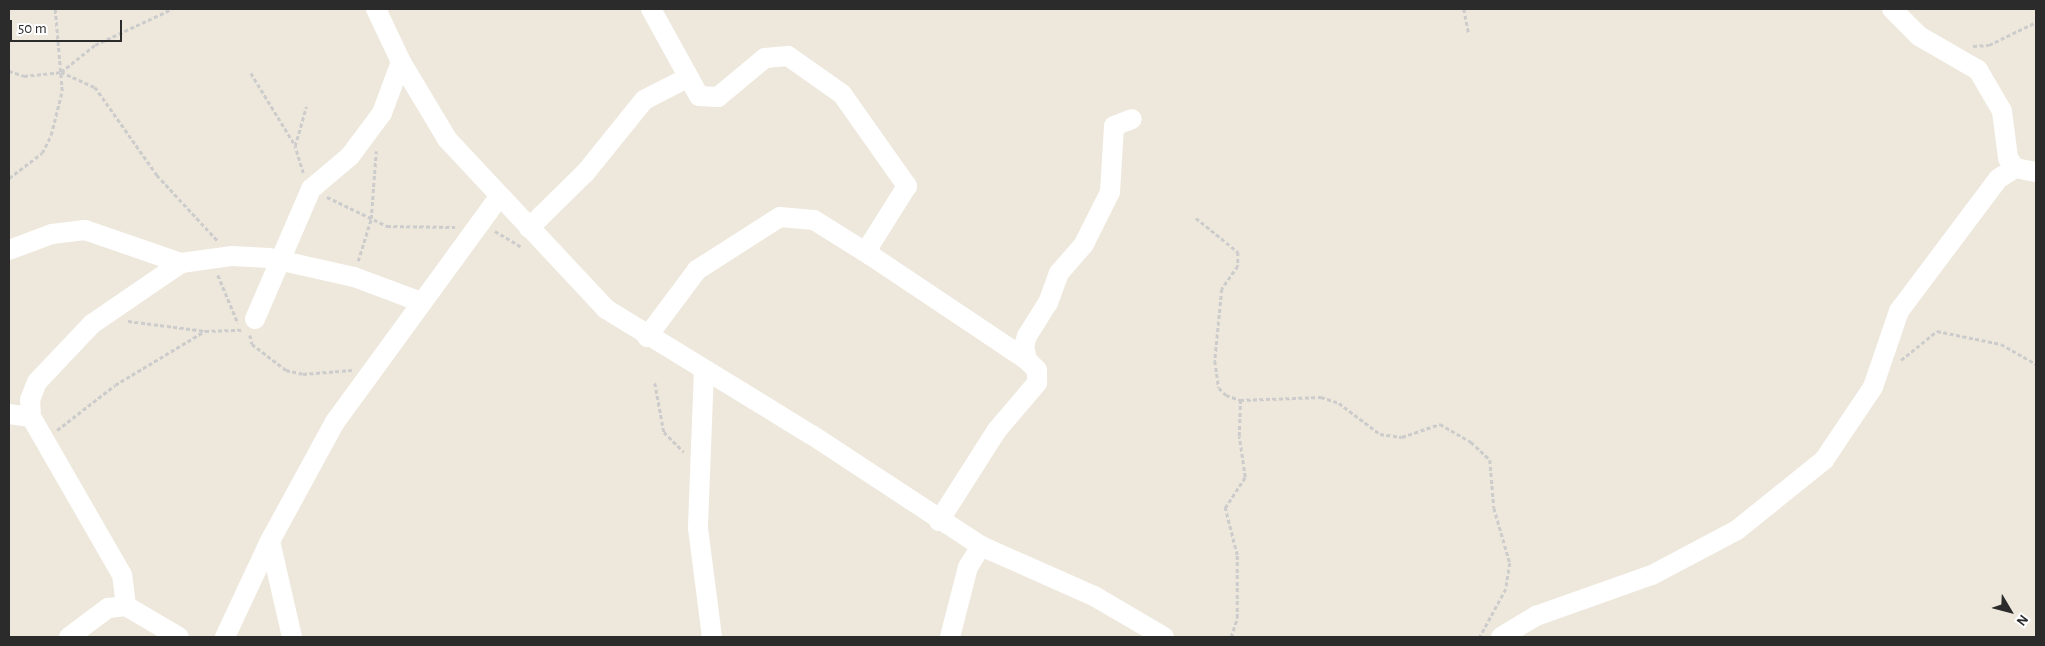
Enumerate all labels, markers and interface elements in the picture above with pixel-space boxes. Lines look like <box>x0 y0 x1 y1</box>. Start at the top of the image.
scale bar <box>12 10 125 42</box>
text: 50 m <box>18 21 47 36</box>
north arrow <box>1985 586 2035 636</box>
text: N <box>2013 612 2031 628</box>

